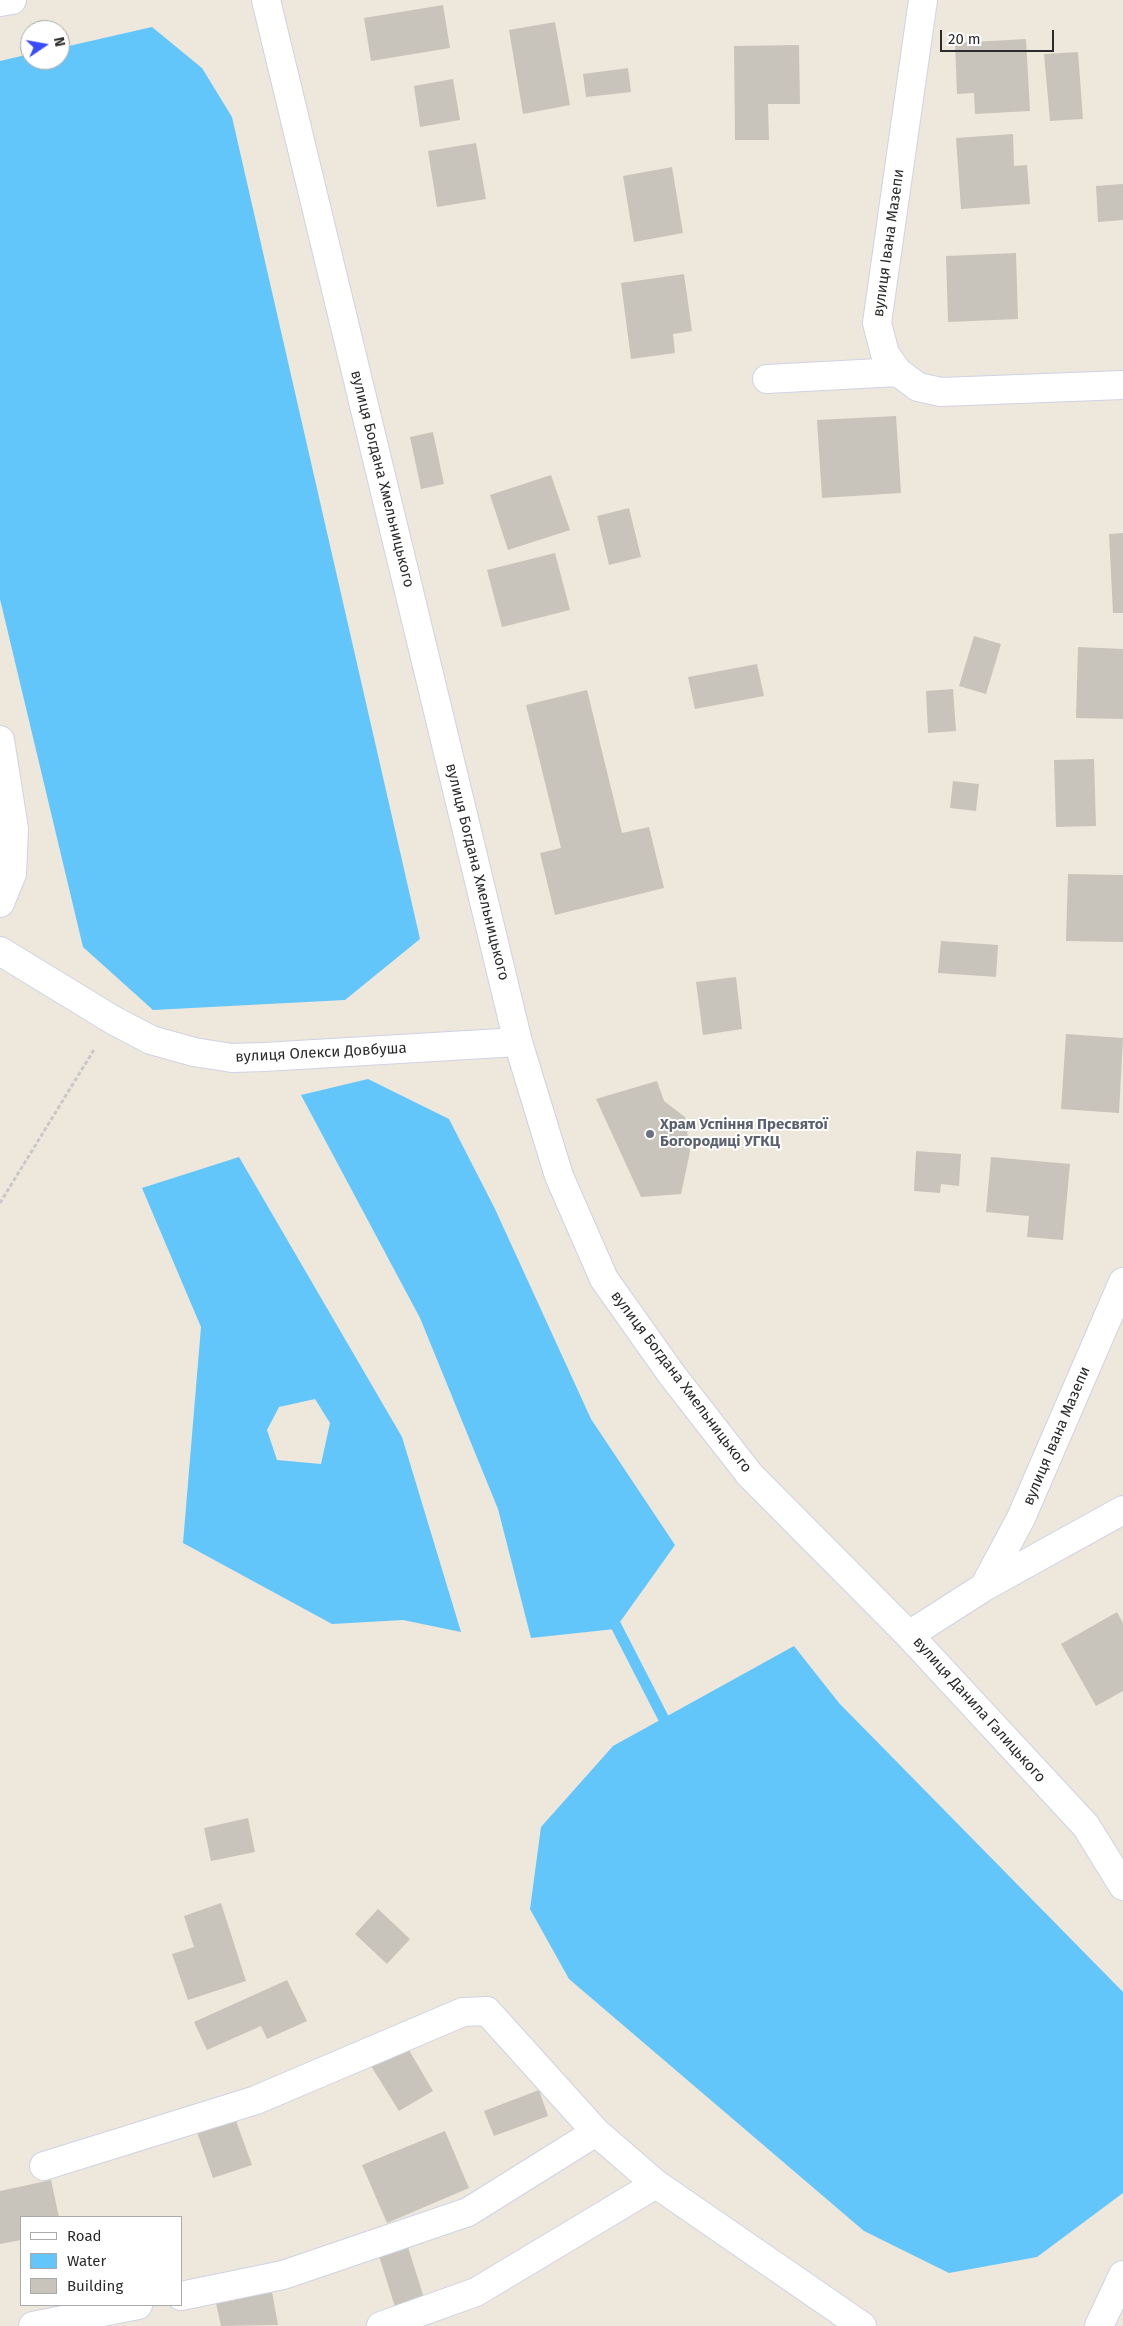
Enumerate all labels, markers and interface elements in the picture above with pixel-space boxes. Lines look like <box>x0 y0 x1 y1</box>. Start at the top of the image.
north arrow <box>20 20 70 70</box>
scale bar <box>943 20 1057 52</box>
text: 20 m <box>948 30 981 48</box>
text: N <box>50 36 68 48</box>
street label: вулиця Івана Мазепи <box>870 168 908 318</box>
street label: вулиця Богдана Хмельницького <box>346 369 418 589</box>
street label: вулиця Богдана Хмельницького <box>441 762 513 982</box>
street label: вулиця Олекси Довбуша <box>235 1040 407 1066</box>
place label: Храм Успіння Пресвятої Богородиці УГКЦ <box>660 1116 828 1151</box>
marker: Храм Успіння Пресвятої Богородиці УГКЦ <box>644 1128 656 1140</box>
street label: вулиця Богдана Хмельницького <box>607 1288 755 1476</box>
street label: вулиця Івана Мазепи <box>1020 1364 1094 1508</box>
street label: вулиця Данила Галицького <box>909 1633 1049 1787</box>
legend <box>20 2216 182 2306</box>
text: Road <box>67 2227 102 2245</box>
text: Water <box>67 2252 106 2270</box>
text: Building <box>67 2277 123 2295</box>

